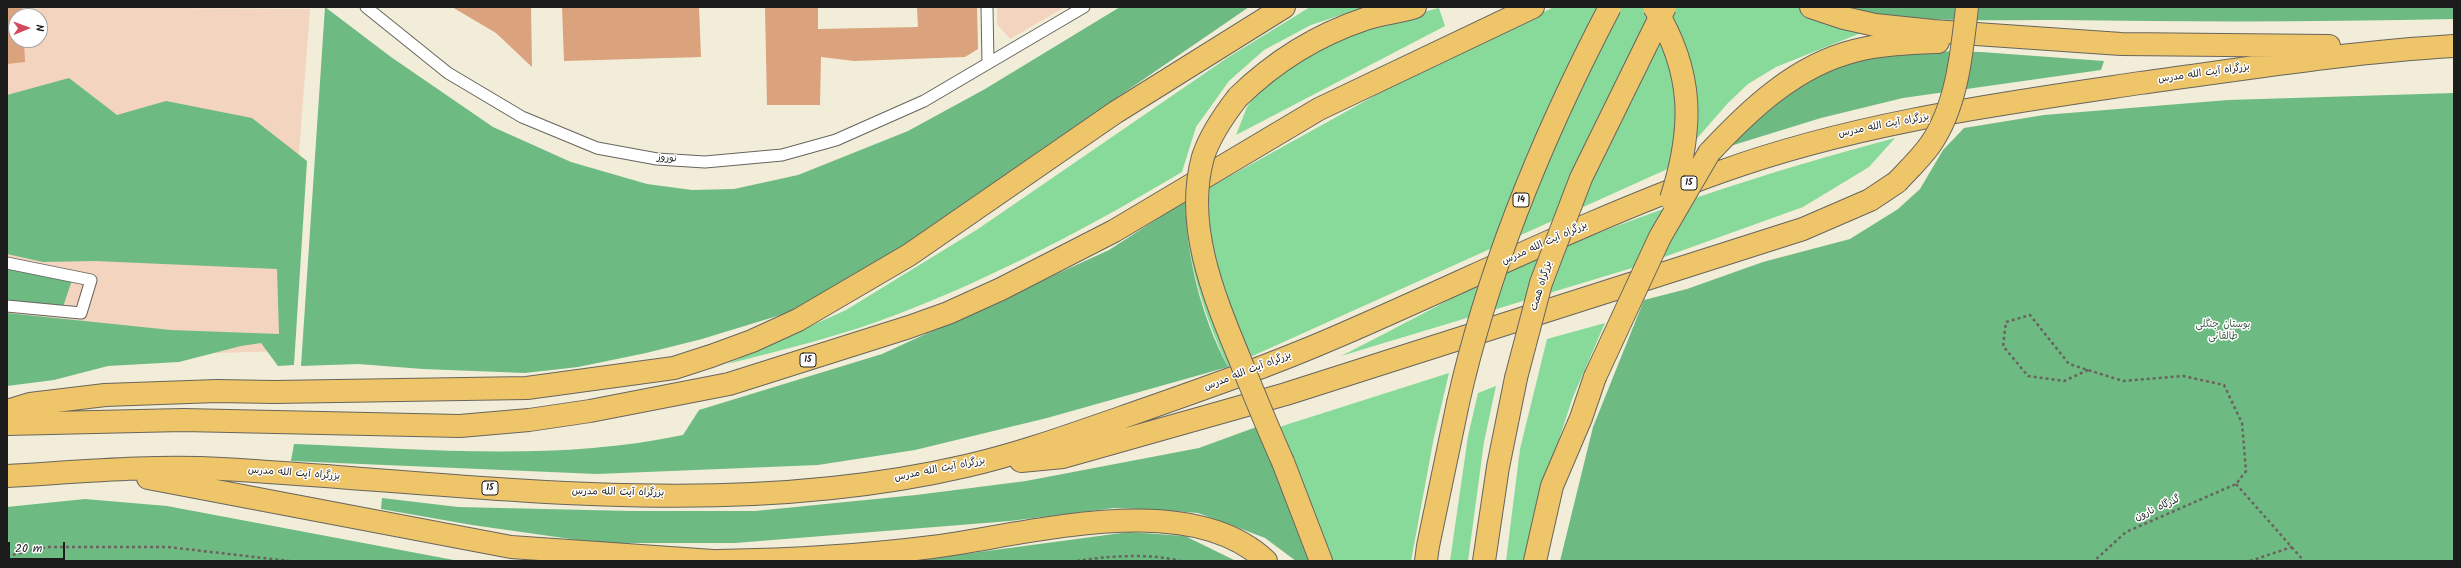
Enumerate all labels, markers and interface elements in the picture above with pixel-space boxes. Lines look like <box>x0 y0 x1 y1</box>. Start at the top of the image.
north arrow <box>8 8 48 48</box>
text: N <box>30 24 48 31</box>
street label: بزرگراه آیت الله مدرس <box>2157 62 2251 86</box>
street label: بزرگراه آیت الله مدرس <box>1838 111 1930 141</box>
street label: نوروز <box>656 152 678 166</box>
road number: 15 <box>1681 176 1697 190</box>
road number: 14 <box>1513 193 1529 207</box>
street label: بزرگراه آیت الله مدرس <box>1500 220 1590 268</box>
street label: بزرگراه همت <box>1529 259 1555 313</box>
park label: بوستان جنگلی طالقانی <box>2196 319 2250 342</box>
street label: بزرگراه آیت الله مدرس <box>1203 350 1293 394</box>
road number: 15 <box>800 353 816 367</box>
street label: بزرگراه آیت الله مدرس <box>894 455 986 485</box>
street label: بزرگراه آیت الله مدرس <box>248 465 340 483</box>
road number: 15 <box>482 481 498 495</box>
street label: بزرگراه آیت الله مدرس <box>572 486 664 500</box>
street label: گذرگاه نارون <box>2133 494 2183 524</box>
scale bar <box>10 534 67 560</box>
text: 20 m <box>15 539 42 558</box>

